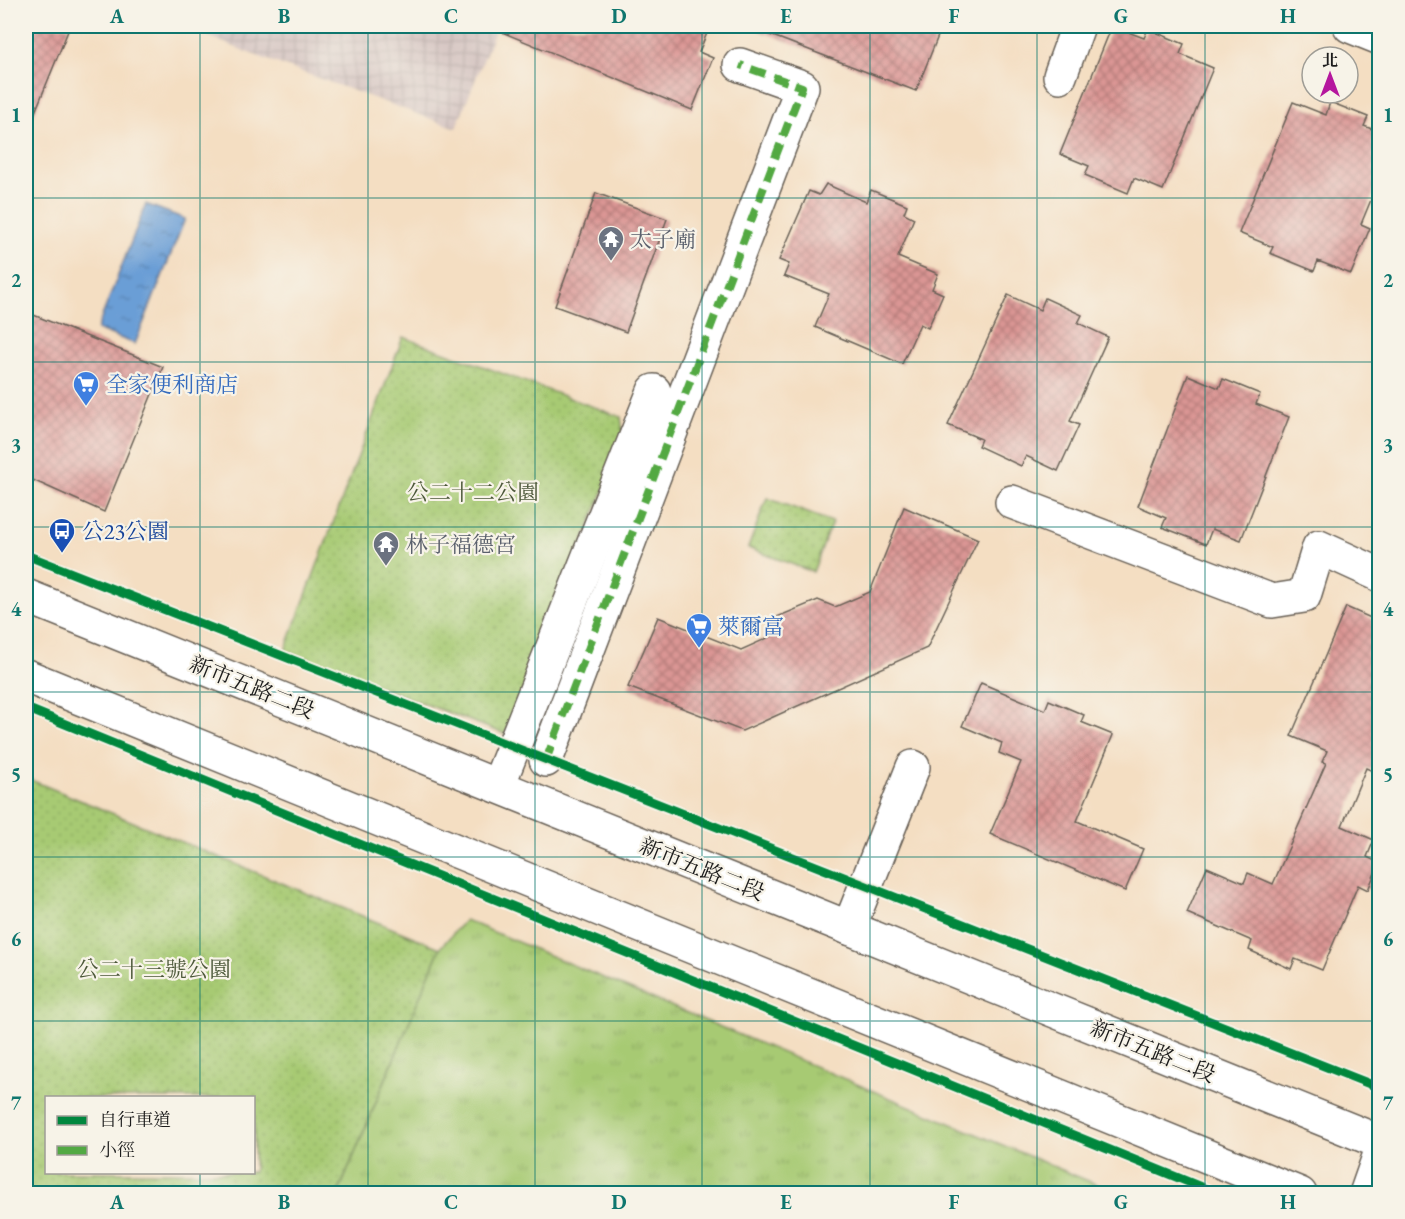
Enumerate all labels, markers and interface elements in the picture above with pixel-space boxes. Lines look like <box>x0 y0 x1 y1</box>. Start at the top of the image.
text: A <box>109 3 125 29</box>
text: B <box>278 3 290 29</box>
text: C <box>444 3 458 29</box>
text: D <box>611 3 627 29</box>
text: E <box>780 3 792 29</box>
text: F <box>949 3 960 29</box>
text: G <box>1114 3 1128 29</box>
text: H <box>1280 3 1296 29</box>
north arrow <box>1300 45 1360 105</box>
text: 北 <box>1322 50 1338 71</box>
text: 1 <box>11 102 21 128</box>
text: 1 <box>1383 102 1393 128</box>
temple icon: 太子廟 <box>596 224 626 262</box>
place label: 太子廟 <box>630 225 696 254</box>
text: 2 <box>11 267 22 293</box>
text: 2 <box>1383 267 1394 293</box>
supermarket icon: 全家便利商店 <box>71 369 101 407</box>
place label: 全家便利商店 <box>106 370 238 399</box>
text: 3 <box>11 432 21 458</box>
text: 3 <box>1383 432 1393 458</box>
park label: 公二十二公園 <box>407 478 539 507</box>
bus stop icon: 公23公園 <box>47 516 77 554</box>
place label: 公23公園 <box>82 517 169 546</box>
temple icon: 林子福德宮 <box>371 529 401 567</box>
place label: 林子福德宮 <box>406 530 516 559</box>
text: 4 <box>11 596 22 622</box>
text: 4 <box>1383 596 1394 622</box>
supermarket icon: 萊爾富 <box>684 611 714 649</box>
place label: 萊爾富 <box>718 612 784 641</box>
street label: 新市五路二段 <box>185 649 319 725</box>
text: 5 <box>11 761 21 787</box>
text: 5 <box>1383 761 1393 787</box>
street label: 新市五路二段 <box>635 831 769 907</box>
text: 6 <box>11 926 22 952</box>
text: 6 <box>1383 926 1394 952</box>
park label: 公二十三號公園 <box>77 955 231 984</box>
street label: 新市五路二段 <box>1086 1013 1220 1089</box>
text: 7 <box>11 1090 22 1116</box>
text: 7 <box>1383 1090 1394 1116</box>
legend <box>45 1096 255 1174</box>
text: 自行車道 <box>99 1108 171 1131</box>
text: 小徑 <box>99 1138 135 1161</box>
text: A <box>109 1189 125 1215</box>
text: B <box>278 1189 290 1215</box>
text: C <box>444 1189 458 1215</box>
text: D <box>611 1189 627 1215</box>
text: E <box>780 1189 792 1215</box>
text: F <box>949 1189 960 1215</box>
text: G <box>1114 1189 1128 1215</box>
text: H <box>1280 1189 1296 1215</box>

